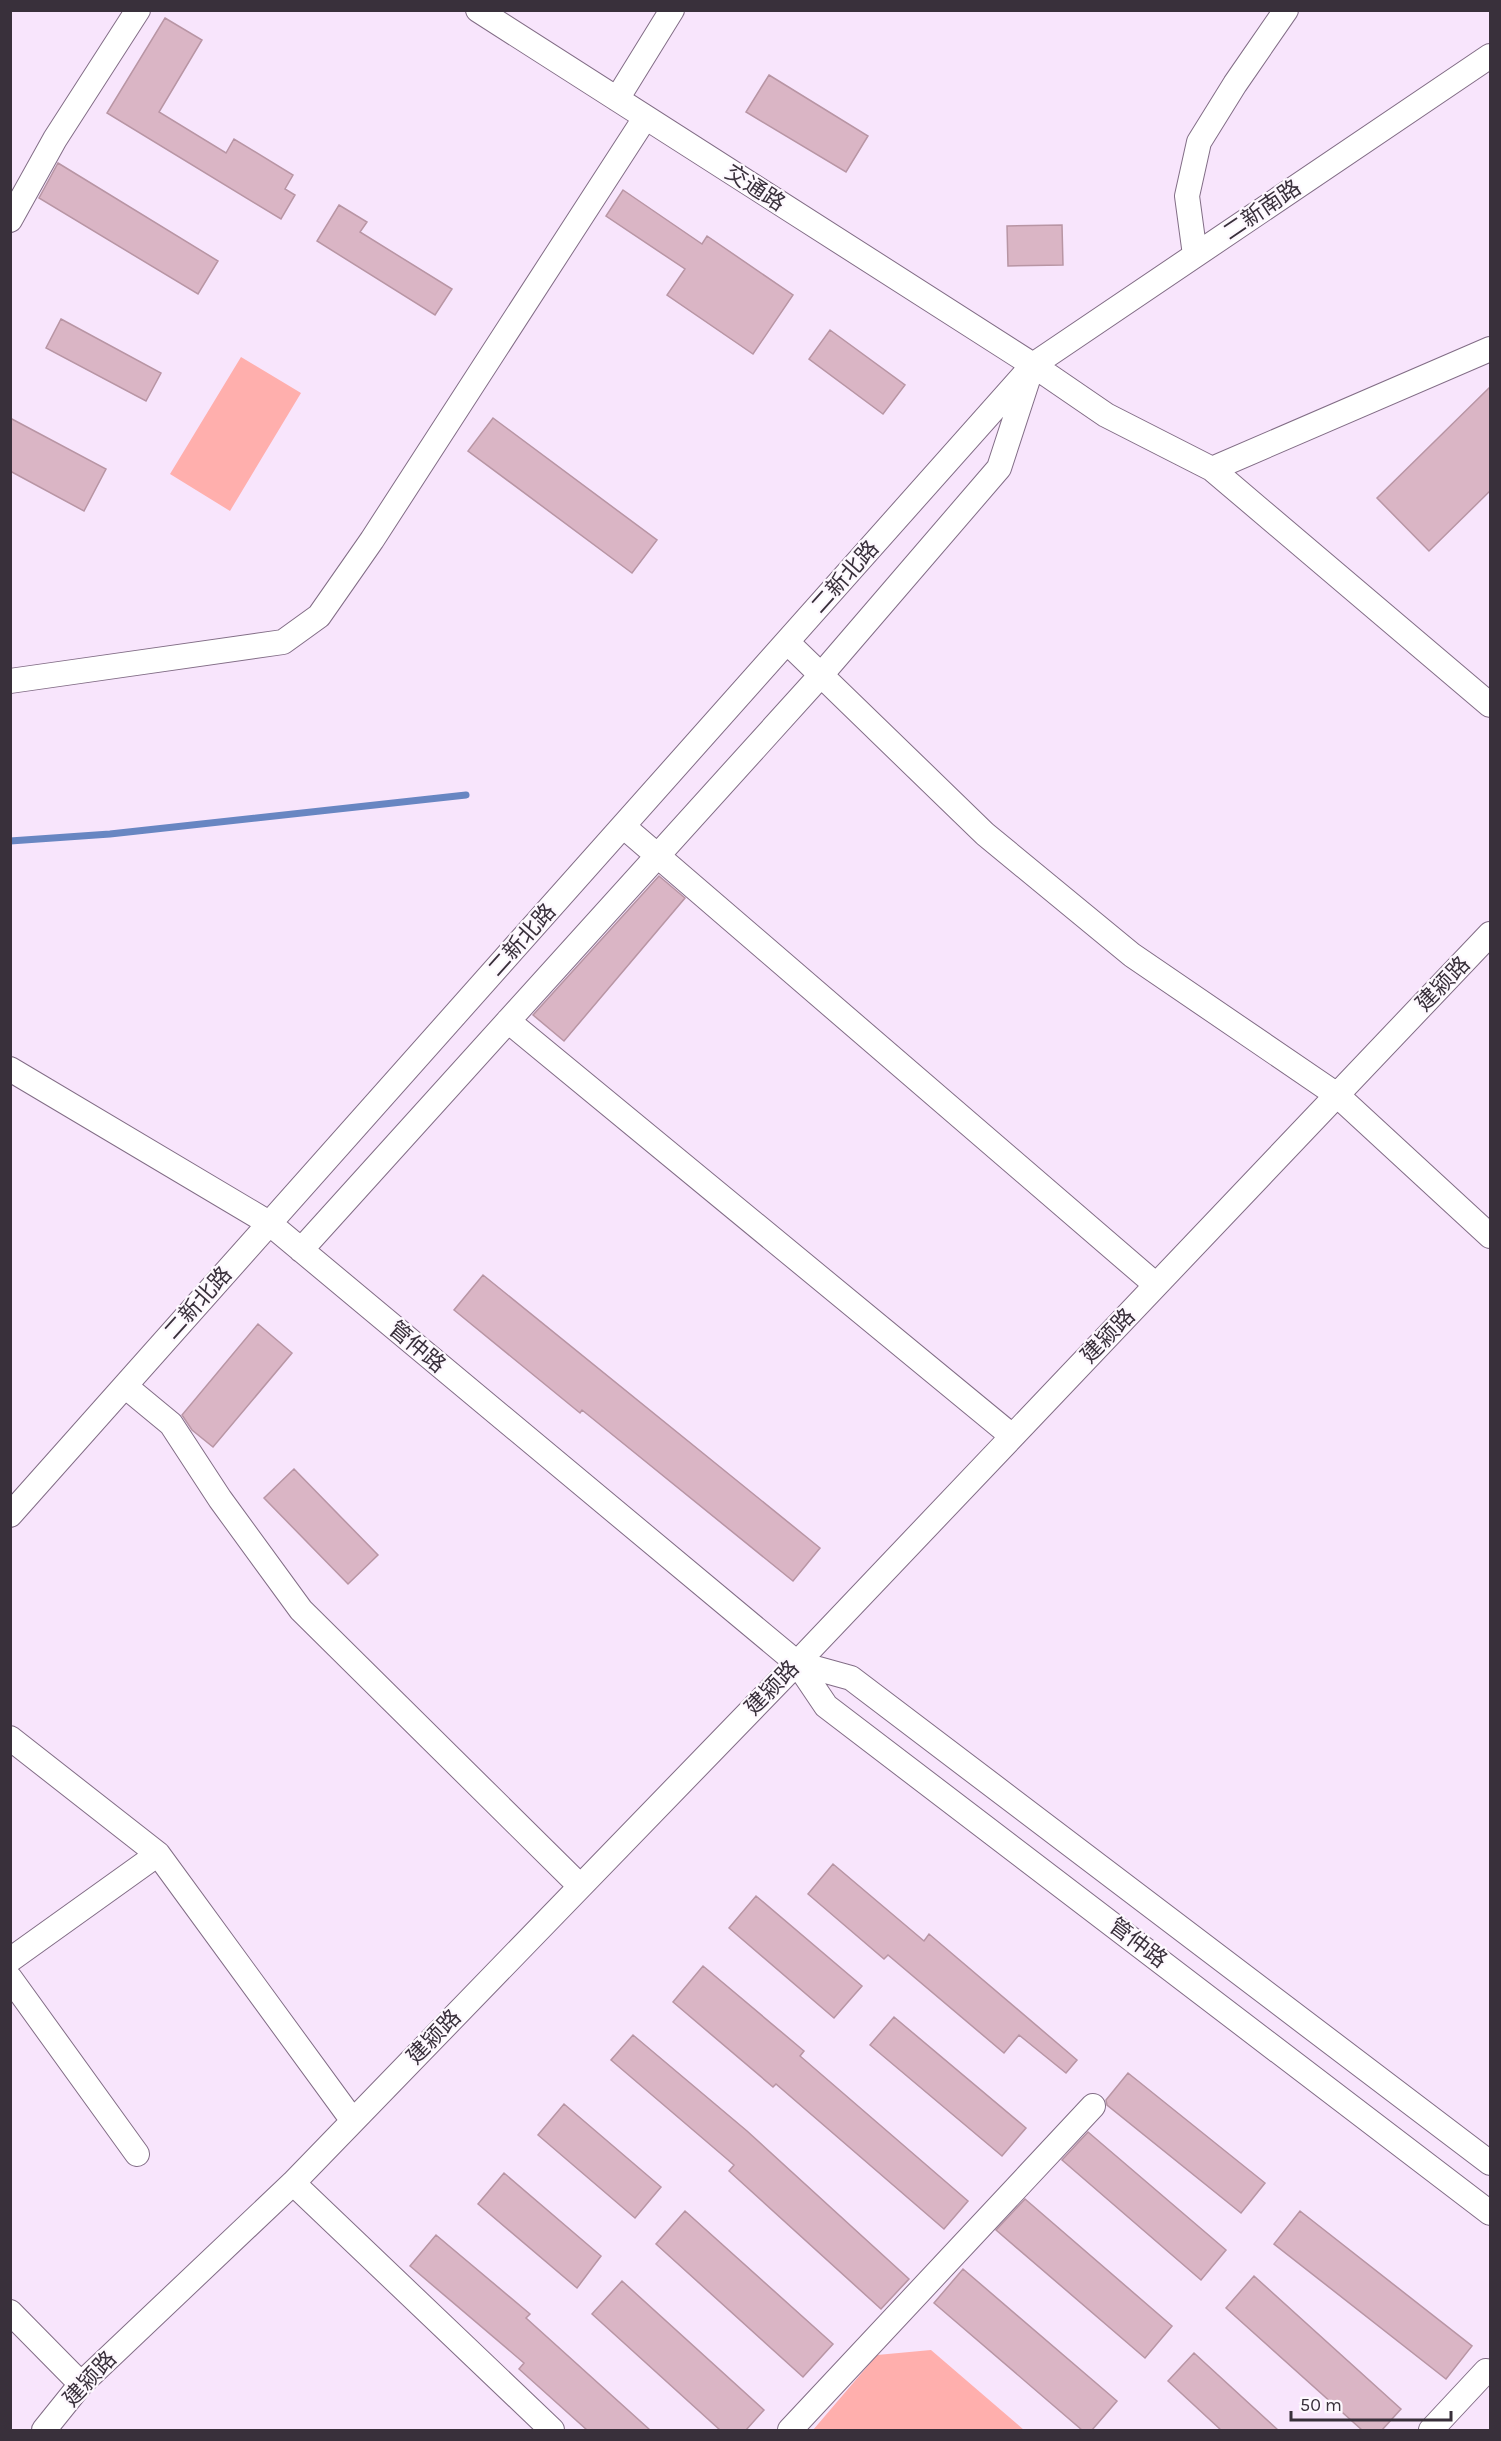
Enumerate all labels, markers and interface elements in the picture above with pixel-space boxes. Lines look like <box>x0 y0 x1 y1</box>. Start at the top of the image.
street label: 交通路 <box>720 159 790 217</box>
street label: 二新南路 <box>1218 175 1306 245</box>
street label: 二新北路 <box>806 536 884 618</box>
street label: 二新北路 <box>483 899 561 981</box>
street label: 建颍路 <box>1411 951 1475 1017</box>
street label: 二新北路 <box>159 1262 237 1344</box>
street label: 建颍路 <box>1076 1303 1140 1369</box>
street label: 管仲路 <box>383 1316 451 1378</box>
street label: 建颍路 <box>740 1655 804 1721</box>
street label: 管仲路 <box>1104 1913 1172 1973</box>
street label: 建颍路 <box>402 2004 466 2070</box>
street label: 建颍路 <box>58 2346 122 2412</box>
scale bar <box>1291 2384 1452 2422</box>
text: 50 m <box>1300 2394 1342 2416</box>

